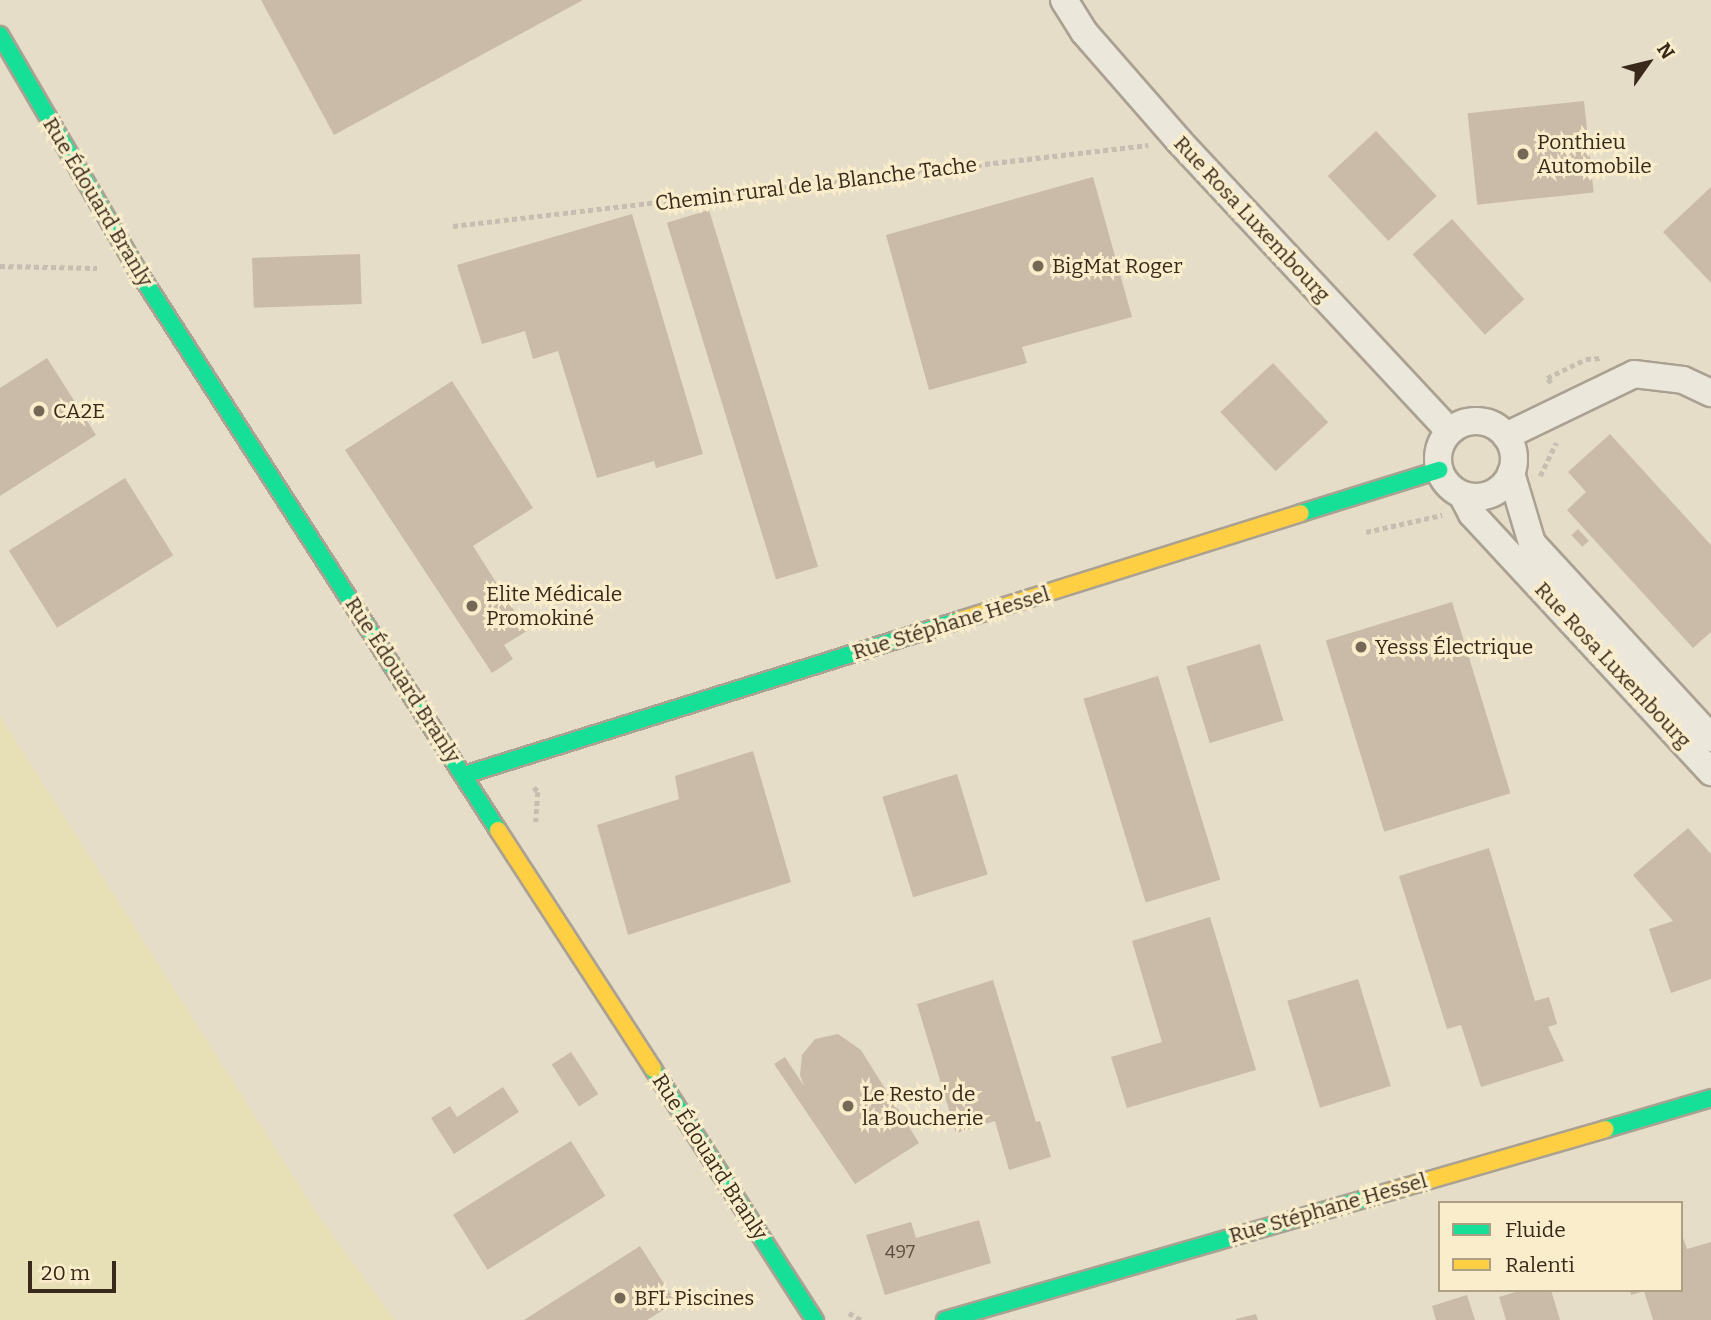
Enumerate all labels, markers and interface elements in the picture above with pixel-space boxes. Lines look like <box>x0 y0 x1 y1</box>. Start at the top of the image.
north arrow <box>1613 28 1683 98</box>
text: N <box>1652 38 1679 63</box>
street label: Rue Édouard Branly <box>38 113 158 291</box>
place label: Ponthieu Automobile <box>1537 129 1652 179</box>
street label: Rue Rosa Luxembourg <box>1169 131 1335 307</box>
marker: Ponthieu Automobile <box>1515 146 1531 162</box>
street label: Chemin rural de la Blanche Tache <box>654 152 978 216</box>
place label: BigMat Roger <box>1052 253 1182 279</box>
marker: BigMat Roger <box>1030 258 1046 274</box>
place label: CA2E <box>53 398 105 424</box>
marker: CA2E <box>31 403 47 419</box>
street label: Rue Rosa Luxembourg <box>1530 577 1696 753</box>
place label: Elite Médicale Promokiné <box>486 581 622 631</box>
street label: Rue Stéphane Hessel <box>849 581 1053 665</box>
street label: Rue Édouard Branly <box>340 592 466 768</box>
marker: Elite Médicale Promokiné <box>464 598 480 614</box>
place label: Yesss Électrique <box>1375 634 1533 660</box>
marker: Yesss Électrique <box>1353 639 1369 655</box>
street label: Rue Édouard Branly <box>647 1069 773 1245</box>
place label: Le Resto' de la Boucherie <box>862 1081 984 1131</box>
marker: Le Resto' de la Boucherie <box>840 1098 856 1114</box>
street label: Rue Stéphane Hessel <box>1226 1168 1430 1248</box>
legend <box>1438 1201 1683 1292</box>
text: Fluide <box>1505 1217 1566 1243</box>
house number: 497 <box>885 1241 915 1263</box>
scale bar <box>32 1246 119 1290</box>
text: Ralenti <box>1505 1252 1575 1278</box>
text: 20 m <box>41 1260 90 1286</box>
place label: BFL Piscines <box>634 1285 754 1311</box>
marker: BFL Piscines <box>612 1290 628 1306</box>

